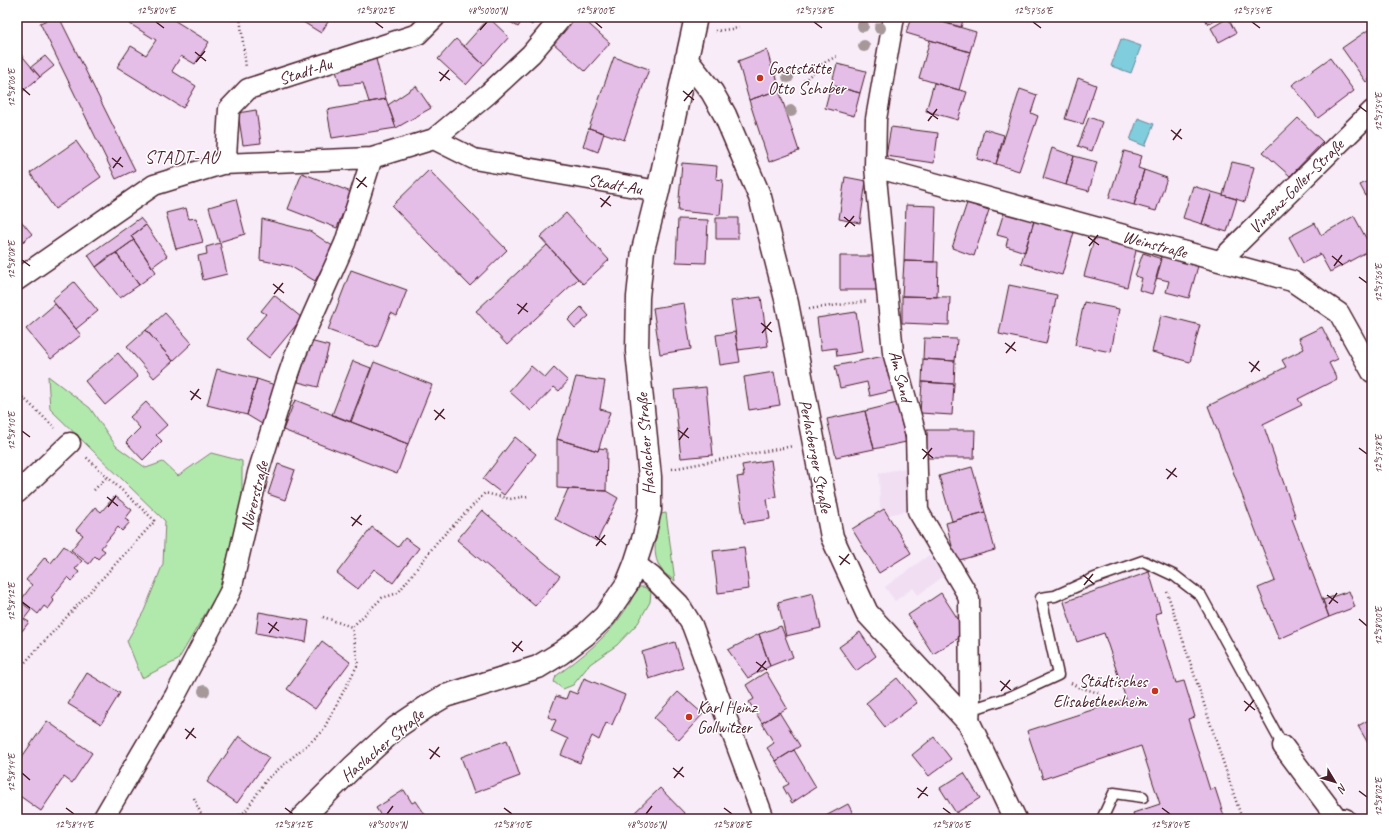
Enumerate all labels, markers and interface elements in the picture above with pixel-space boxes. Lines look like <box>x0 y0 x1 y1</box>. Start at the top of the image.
text: 12°58'04"E <box>137 4 177 17</box>
text: 12°58'02"E <box>356 4 396 17</box>
text: 48°50'00"N <box>467 4 509 17</box>
text: 12°58'00"E <box>576 4 616 17</box>
text: 12°57'58"E <box>795 4 835 17</box>
text: 12°57'56"E <box>1014 4 1054 17</box>
text: 12°57'54"E <box>1233 4 1273 17</box>
street label: Stadt-Au <box>276 53 336 90</box>
place label: Gaststätte Otto Schober <box>768 58 848 99</box>
text: 12°58'06"E <box>5 67 18 107</box>
marker: Gaststätte Otto Schober <box>755 73 765 83</box>
text: 12°57'54"E <box>1372 91 1385 131</box>
street label: Vinzenz-Goller-Straße <box>1244 133 1349 238</box>
district label: STADT-AU <box>145 146 221 168</box>
street label: Stadt-Au <box>586 169 645 200</box>
street label: Weinstraße <box>1120 226 1191 263</box>
text: 12°58'08"E <box>5 239 18 279</box>
text: 12°57'56"E <box>1372 262 1385 302</box>
street label: Am Sand <box>884 348 918 406</box>
street label: Haslacher Straße <box>631 391 660 496</box>
street label: Perlasberger Straße <box>794 398 837 516</box>
text: 12°58'10"E <box>5 410 18 450</box>
text: 12°57'58"E <box>1372 433 1385 473</box>
street label: Nörerstraße <box>236 458 274 533</box>
text: 12°58'12"E <box>5 581 18 621</box>
text: 12°58'00"E <box>1372 605 1385 645</box>
place label: Städtisches Elisabethenheim <box>1053 671 1149 712</box>
marker: Städtisches Elisabethenheim <box>1150 686 1160 696</box>
place label: Karl Heinz Gollwitzer <box>697 697 758 738</box>
street label: Haslacher Straße <box>336 704 429 786</box>
marker: Karl Heinz Gollwitzer <box>684 712 694 722</box>
text: 12°58'14"E <box>5 752 18 792</box>
north arrow <box>1315 762 1355 802</box>
text: 12°58'02"E <box>1372 776 1385 816</box>
text: N <box>1334 781 1350 797</box>
text: 12°58'14"E <box>55 818 95 831</box>
text: 12°58'12"E <box>274 818 314 831</box>
text: 48°50'04"N <box>367 818 409 831</box>
text: 12°58'10"E <box>493 818 533 831</box>
text: 48°50'06"N <box>626 818 668 831</box>
text: 12°58'08"E <box>713 818 753 831</box>
text: 12°58'06"E <box>932 818 972 831</box>
text: 12°58'04"E <box>1151 818 1191 831</box>

